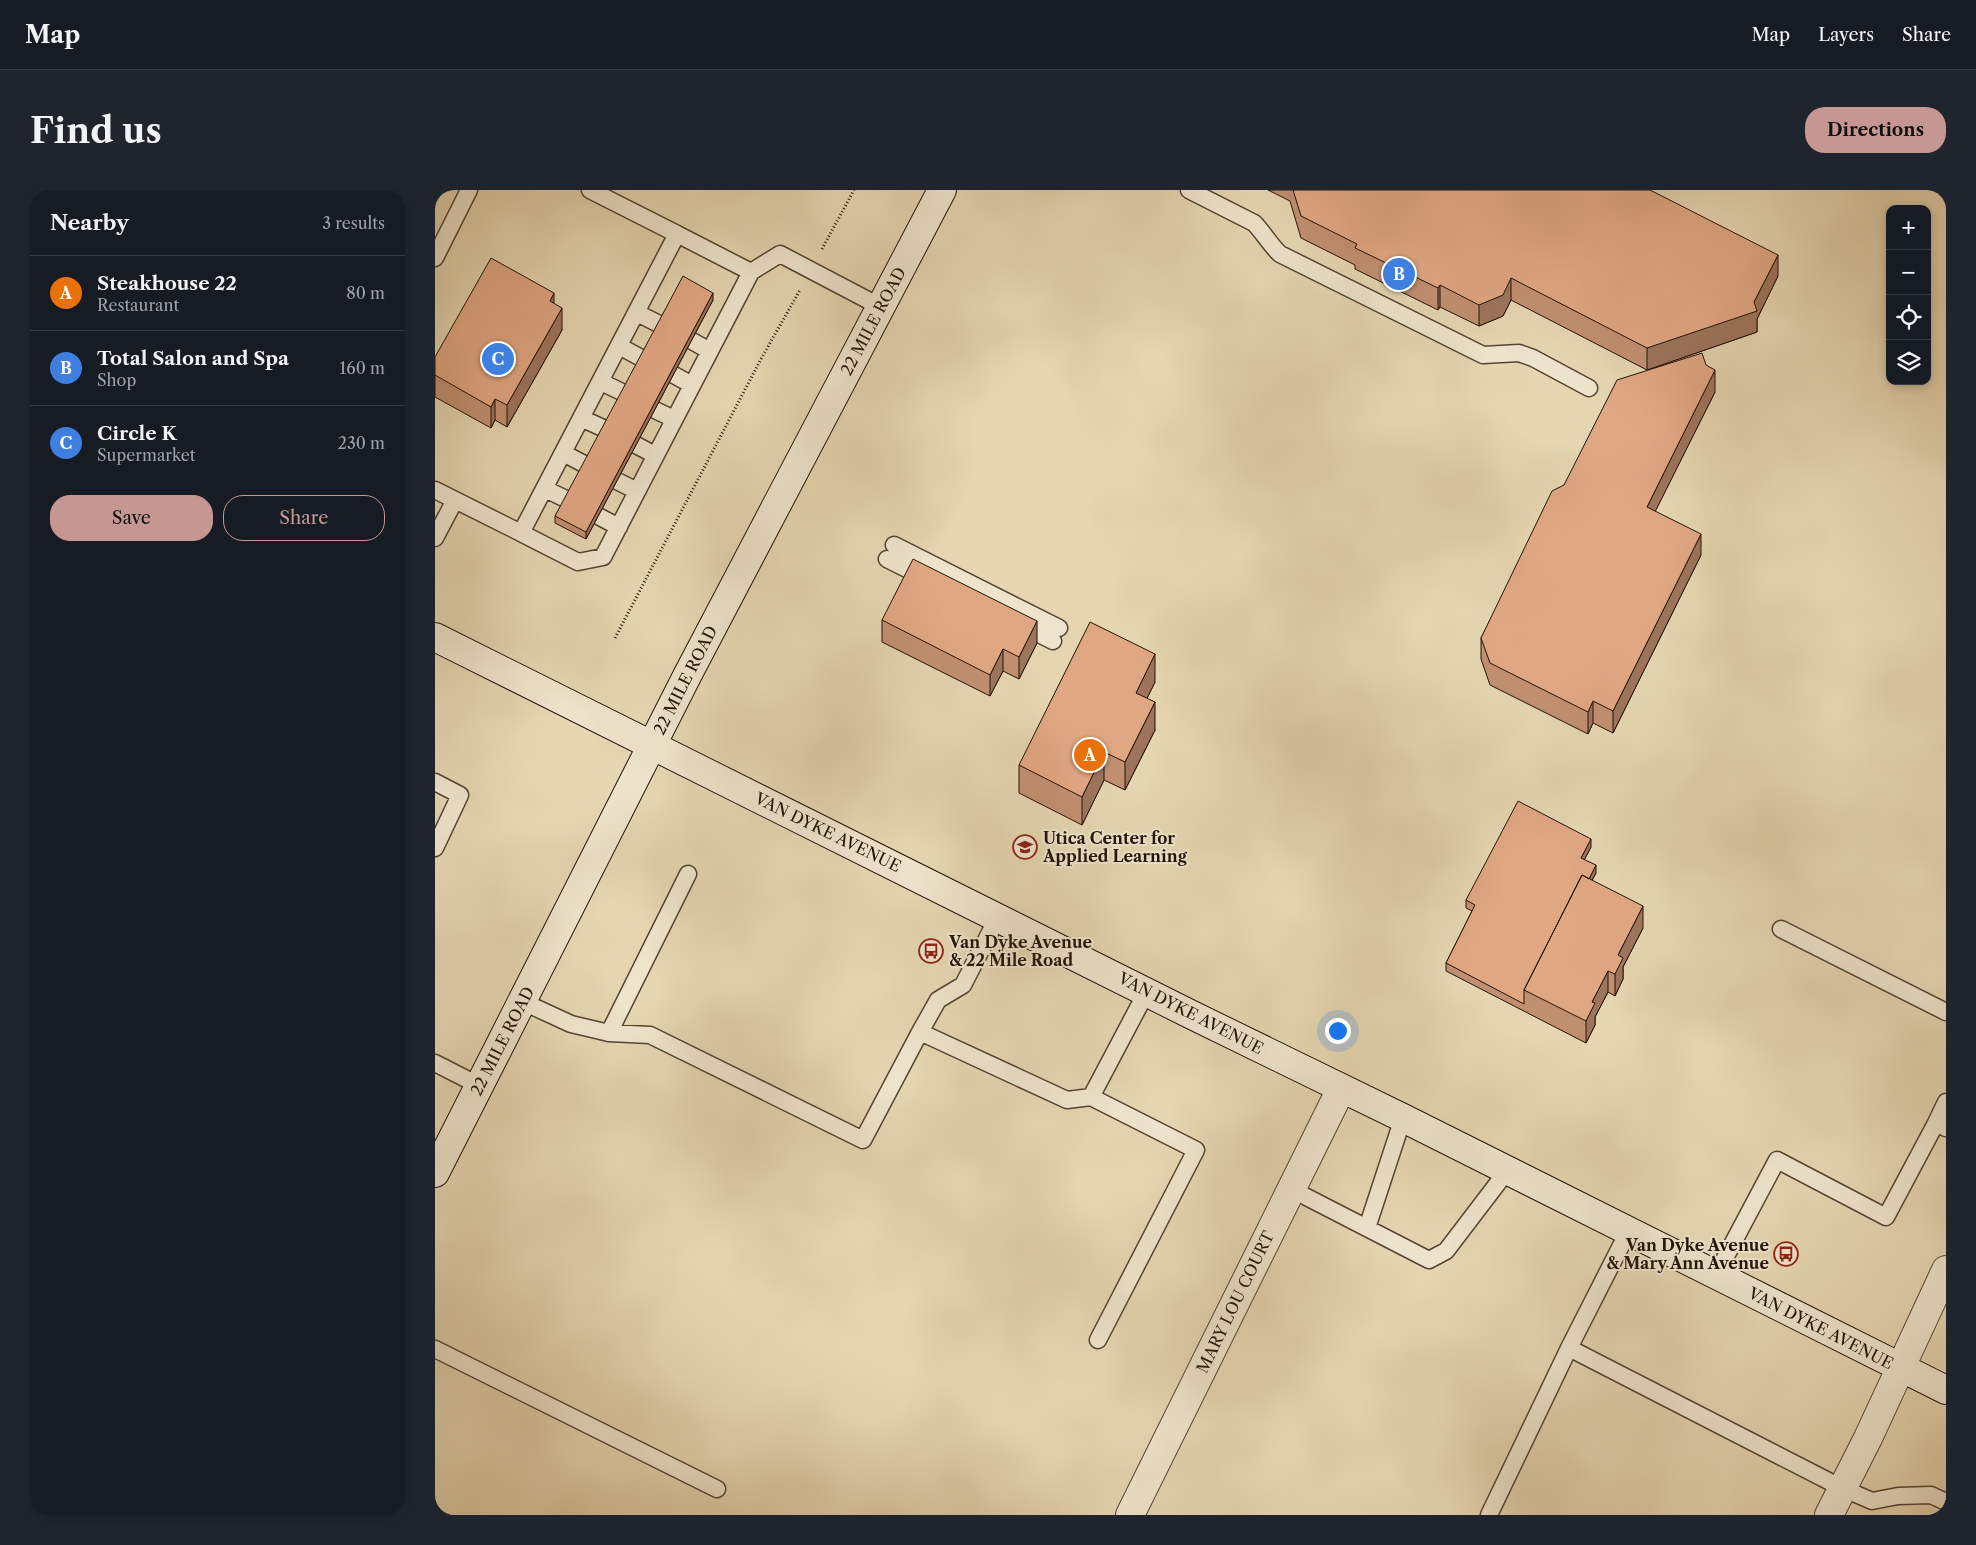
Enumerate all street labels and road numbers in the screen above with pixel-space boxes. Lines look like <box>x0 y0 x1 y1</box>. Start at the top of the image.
street label: 22 MILE ROAD <box>836 263 910 379</box>
street label: 22 MILE ROAD <box>649 622 721 738</box>
street label: VAN DYKE AVENUE <box>751 787 904 876</box>
street label: VAN DYKE AVENUE <box>1114 967 1267 1058</box>
street label: 22 MILE ROAD <box>466 983 538 1099</box>
street label: MARY LOU COURT <box>1192 1228 1278 1376</box>
street label: VAN DYKE AVENUE <box>1744 1282 1897 1373</box>

